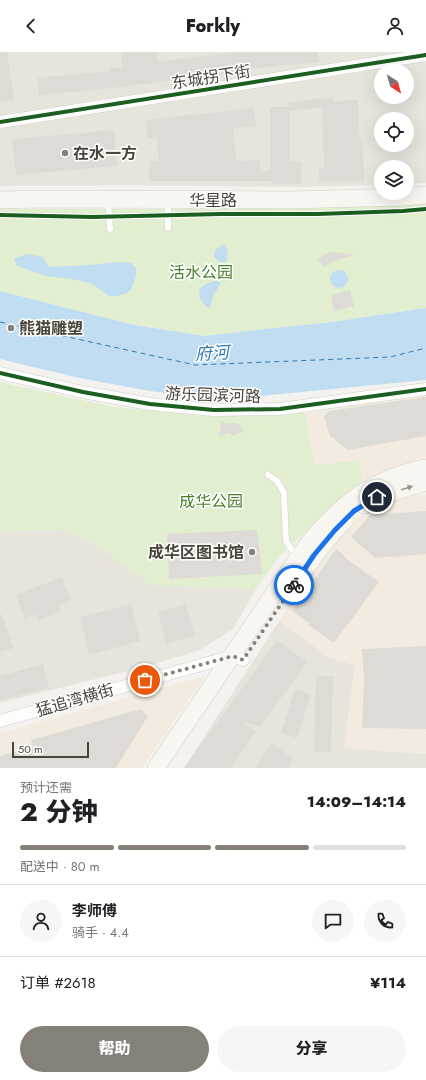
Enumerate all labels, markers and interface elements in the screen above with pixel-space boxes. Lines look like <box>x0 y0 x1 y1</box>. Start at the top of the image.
text: Forkly <box>186 13 240 39</box>
icon: back <box>20 15 42 37</box>
icon: person <box>384 15 406 37</box>
street label: 东城拐下街 <box>170 59 252 95</box>
north arrow <box>374 64 414 104</box>
map controls <box>374 64 414 200</box>
button: locate <box>374 112 414 152</box>
place label: 在水一方 <box>73 142 137 165</box>
marker: 在水一方 <box>60 148 70 158</box>
button: layers <box>374 160 414 200</box>
street label: 华星路 <box>189 189 237 212</box>
park label: 活水公园 <box>169 261 233 284</box>
place label: 熊猫雕塑 <box>19 317 83 340</box>
marker: 熊猫雕塑 <box>6 323 16 333</box>
water label: 府河 <box>194 340 233 366</box>
street label: 游乐园滨河路 <box>165 382 261 408</box>
pin <box>360 480 394 514</box>
one-way arrow <box>401 485 413 491</box>
icon: home <box>366 486 388 508</box>
park label: 成华公园 <box>179 490 243 513</box>
place label: 成华区图书馆 <box>148 541 244 564</box>
marker: 成华区图书馆 <box>247 547 257 557</box>
courier <box>274 565 314 605</box>
icon: bike <box>283 574 305 596</box>
pin <box>128 663 162 697</box>
icon: bag <box>134 669 156 691</box>
street label: 猛追湾横街 <box>33 678 117 722</box>
scale bar <box>12 740 89 759</box>
text: 50 m <box>18 741 43 757</box>
text: 预计还需 <box>20 778 72 797</box>
text: 14:09–14:14 <box>307 791 406 813</box>
text: 2 分钟 <box>20 793 98 831</box>
text: 配送中 · 80 m <box>20 857 100 876</box>
button: person <box>20 900 62 942</box>
text: 李师傅 <box>72 900 117 922</box>
button: chat <box>312 900 354 942</box>
button: phone <box>364 900 406 942</box>
text: 骑手 · 4.4 <box>72 923 129 942</box>
text: 订单 #2618 <box>20 972 96 994</box>
text: ¥114 <box>370 972 406 994</box>
button: 帮助 <box>20 1026 209 1072</box>
button: 分享 <box>217 1026 406 1072</box>

